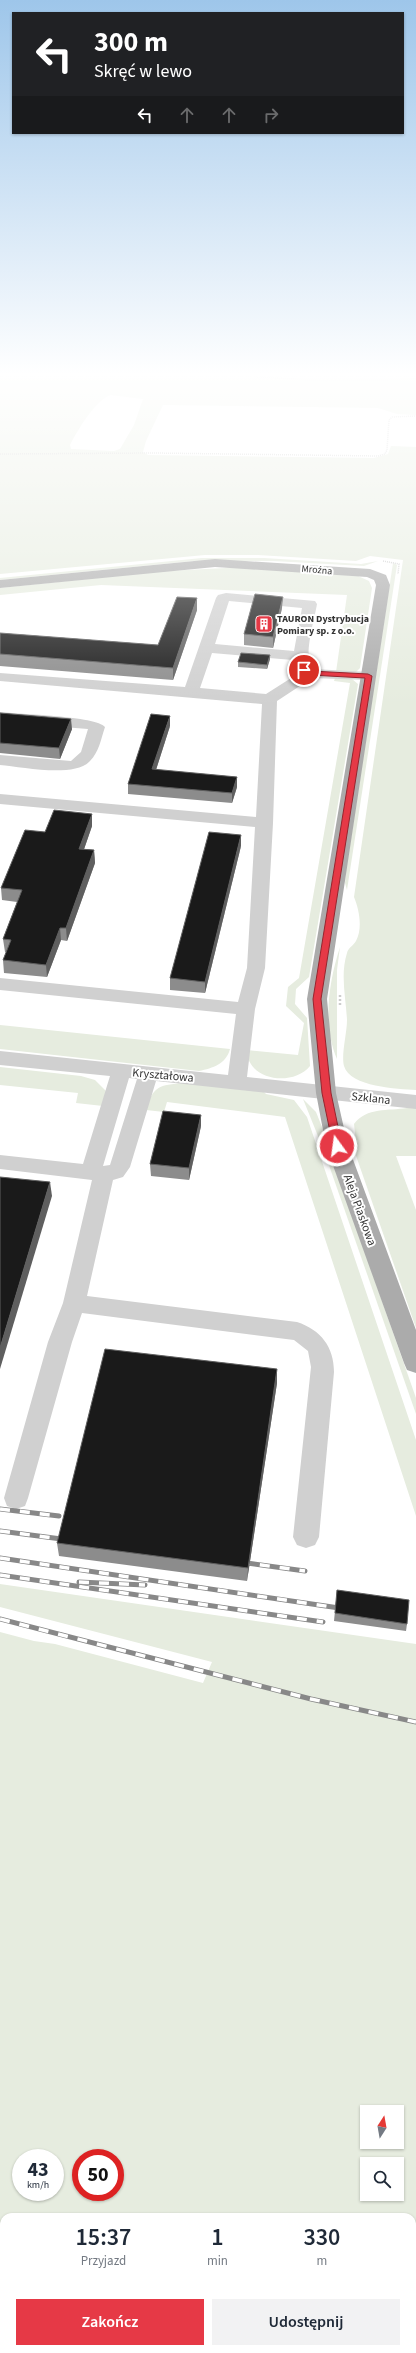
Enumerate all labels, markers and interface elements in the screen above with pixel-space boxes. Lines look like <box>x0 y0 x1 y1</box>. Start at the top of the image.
text: 300 m <box>94 22 168 62</box>
icon: left <box>28 28 80 80</box>
text: Skręć w lewo <box>94 59 192 84</box>
icon: left <box>134 104 156 126</box>
icon: ahead <box>176 104 198 126</box>
icon: ahead <box>218 104 240 126</box>
icon: right <box>260 104 282 126</box>
street label: Mroźna <box>301 562 333 578</box>
place label: TAURON Dystrybucja Pomiary sp. z o.o. <box>277 612 369 638</box>
building icon: TAURON Dystrybucja Pomiary sp. z o.o. <box>254 614 274 634</box>
pin <box>287 653 321 687</box>
icon: arrive <box>293 659 315 681</box>
street label: Kryształowa <box>132 1064 194 1087</box>
street label: Szklana <box>351 1088 391 1109</box>
position arrow <box>316 1125 358 1167</box>
street label: Aleja Piaskowa <box>339 1172 380 1248</box>
north arrow <box>360 2105 404 2149</box>
map controls <box>360 2105 404 2201</box>
speed limit sign: 50 <box>72 2149 124 2201</box>
text: 43 <box>27 2156 49 2184</box>
button: search <box>360 2157 404 2201</box>
text: km/h <box>27 2178 49 2192</box>
text: 15:37 <box>76 2220 131 2255</box>
text: 1 <box>211 2220 224 2255</box>
text: 330 <box>304 2220 340 2255</box>
text: Przyjazd <box>81 2252 126 2270</box>
text: min <box>207 2252 228 2270</box>
text: m <box>317 2252 327 2270</box>
button: Zakończ <box>16 2299 204 2345</box>
button: Udostępnij <box>212 2299 400 2345</box>

